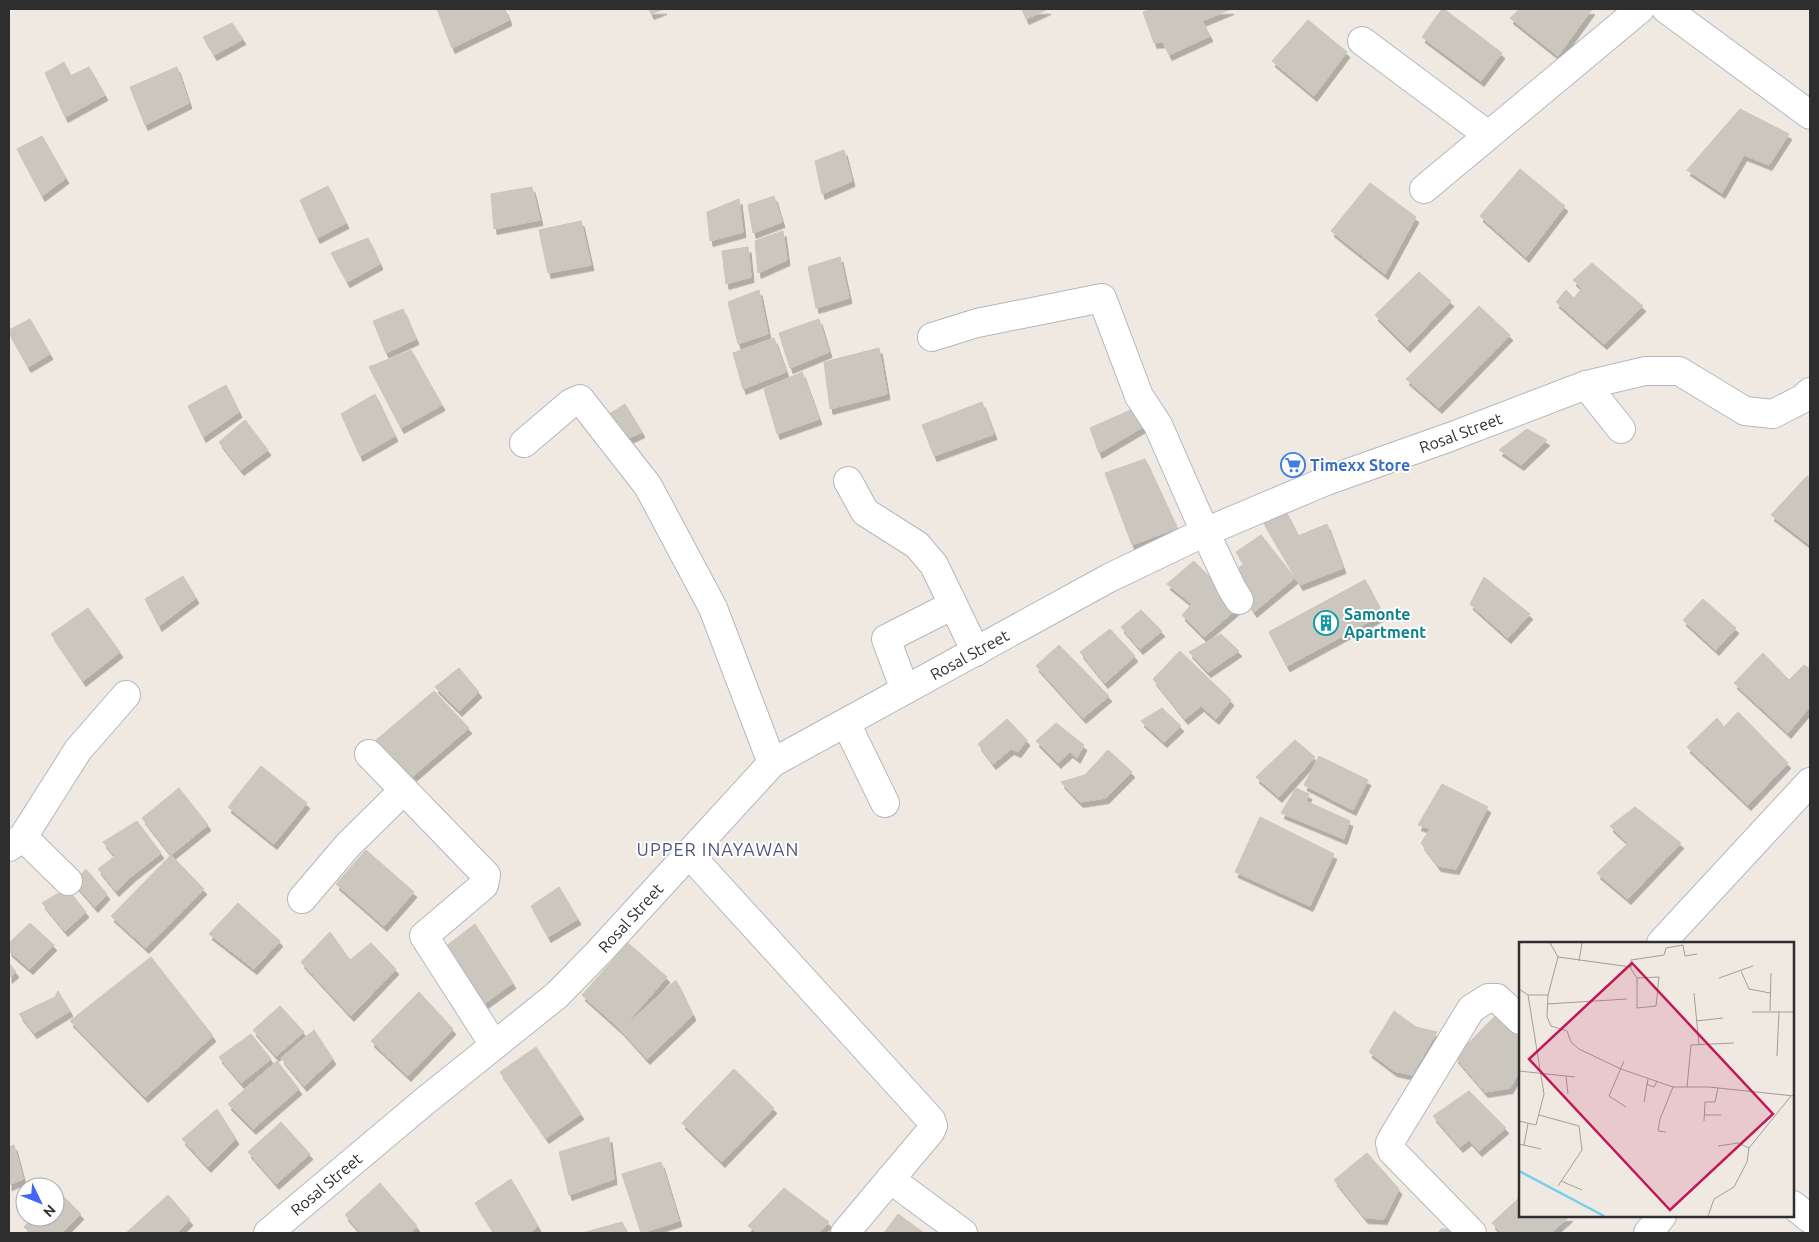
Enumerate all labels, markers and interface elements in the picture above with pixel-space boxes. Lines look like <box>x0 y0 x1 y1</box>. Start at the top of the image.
street label: Rosal Street <box>1417 409 1505 456</box>
supermarket icon: Timexx Store <box>1280 452 1306 478</box>
place label: Timexx Store <box>1310 456 1410 474</box>
place label: Samonte Apartment <box>1344 605 1426 641</box>
building icon: Samonte Apartment <box>1313 610 1339 636</box>
street label: Rosal Street <box>927 625 1013 683</box>
district label: UPPER INAYAWAN <box>637 839 799 859</box>
street label: Rosal Street <box>594 879 667 956</box>
inset map <box>1519 942 1794 1217</box>
street label: Rosal Street <box>287 1149 366 1219</box>
north arrow <box>15 1177 65 1227</box>
text: N <box>40 1202 59 1220</box>

